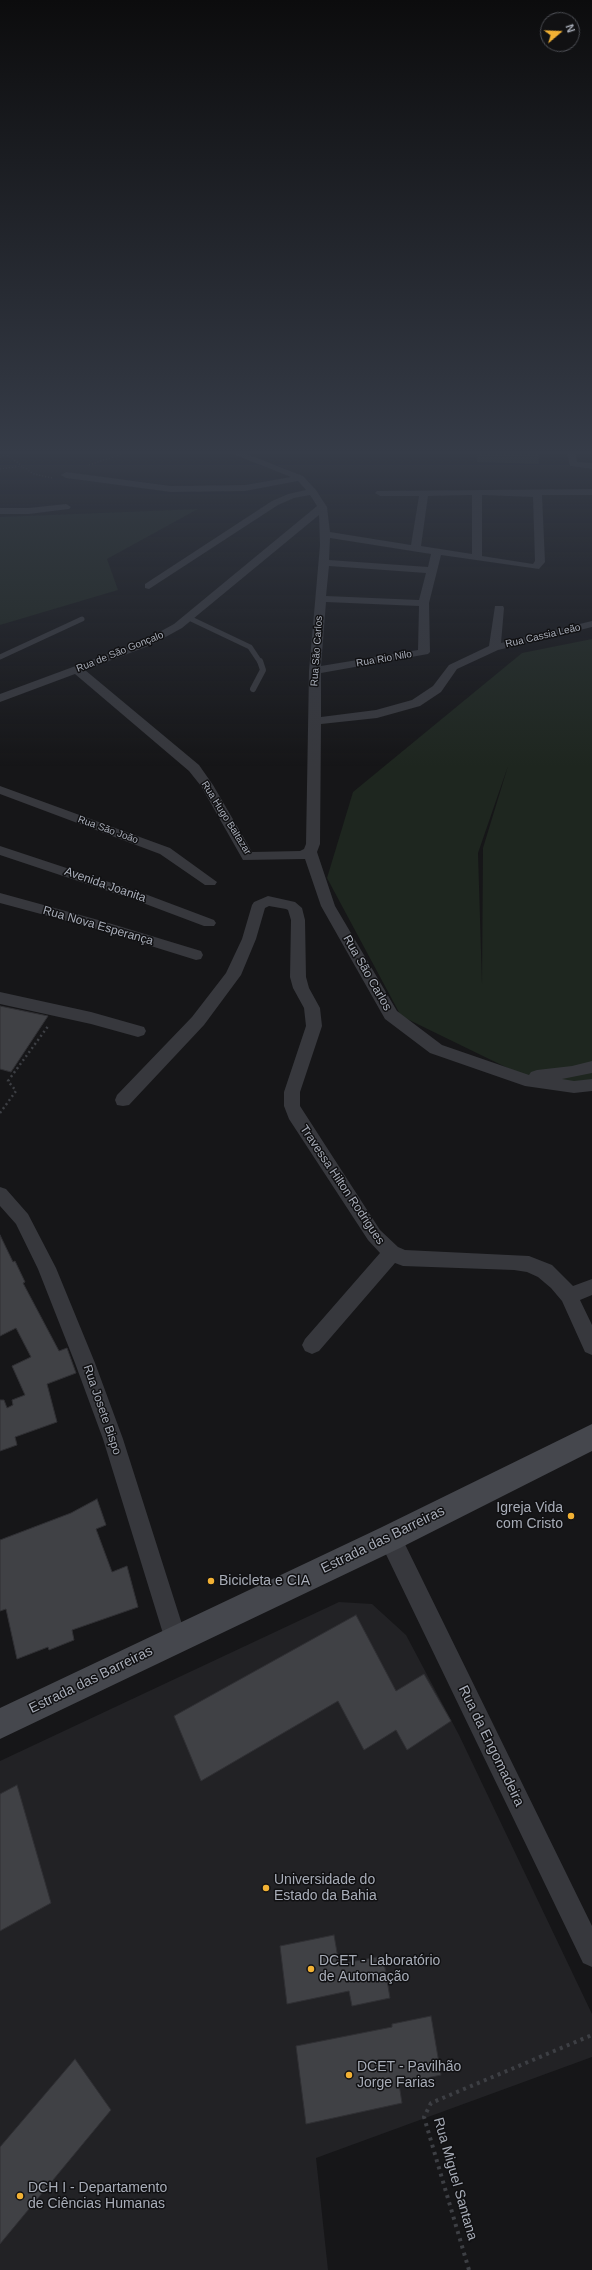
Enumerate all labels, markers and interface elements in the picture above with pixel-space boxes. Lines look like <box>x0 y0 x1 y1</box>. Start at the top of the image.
north arrow <box>540 12 580 52</box>
text: N <box>563 23 577 34</box>
street label: Rua São Carlos <box>309 615 325 687</box>
street label: Rua Cassia Leão <box>504 622 582 650</box>
street label: Rua de São Gonçalo <box>75 629 165 675</box>
street label: Rua Rio Nilo <box>355 648 413 670</box>
street label: Rua Hugo Baltazar <box>199 779 253 857</box>
street label: Rua São João <box>76 814 140 846</box>
street label: Avenida Joanita <box>62 864 148 906</box>
street label: Rua Nova Esperança <box>41 903 155 949</box>
street label: Rua São Carlos <box>340 933 394 1013</box>
street label: Travessa Hilton Rodrigues <box>297 1123 387 1247</box>
street label: Rua Josete Bispo <box>80 1363 124 1457</box>
place label: Igreja Vida com Cristo <box>496 1500 563 1532</box>
street label: Estrada das Barreiras <box>318 1503 448 1577</box>
marker: Igreja Vida com Cristo <box>566 1511 576 1521</box>
place label: Bicicleta e CIA <box>219 1573 310 1589</box>
marker: Bicicleta e CIA <box>206 1576 216 1586</box>
street label: Estrada das Barreiras <box>26 1643 156 1717</box>
street label: Rua da Engomadeira <box>454 1683 528 1809</box>
place label: Universidade do Estado da Bahia <box>274 1872 377 1904</box>
marker: Universidade do Estado da Bahia <box>261 1883 271 1893</box>
place label: DCET - Laboratório de Automação <box>319 1953 440 1986</box>
marker: DCET - Laboratório de Automação <box>306 1964 316 1974</box>
place label: DCET - Pavilhão Jorge Farias <box>357 2059 461 2092</box>
marker: DCET - Pavilhão Jorge Farias <box>344 2070 354 2080</box>
street label: Rua Miguel Santana <box>429 2116 481 2242</box>
place label: DCH I - Departamento de Ciências Humanas <box>28 2180 167 2212</box>
marker: DCH I - Departamento de Ciências Humanas <box>15 2191 25 2201</box>

